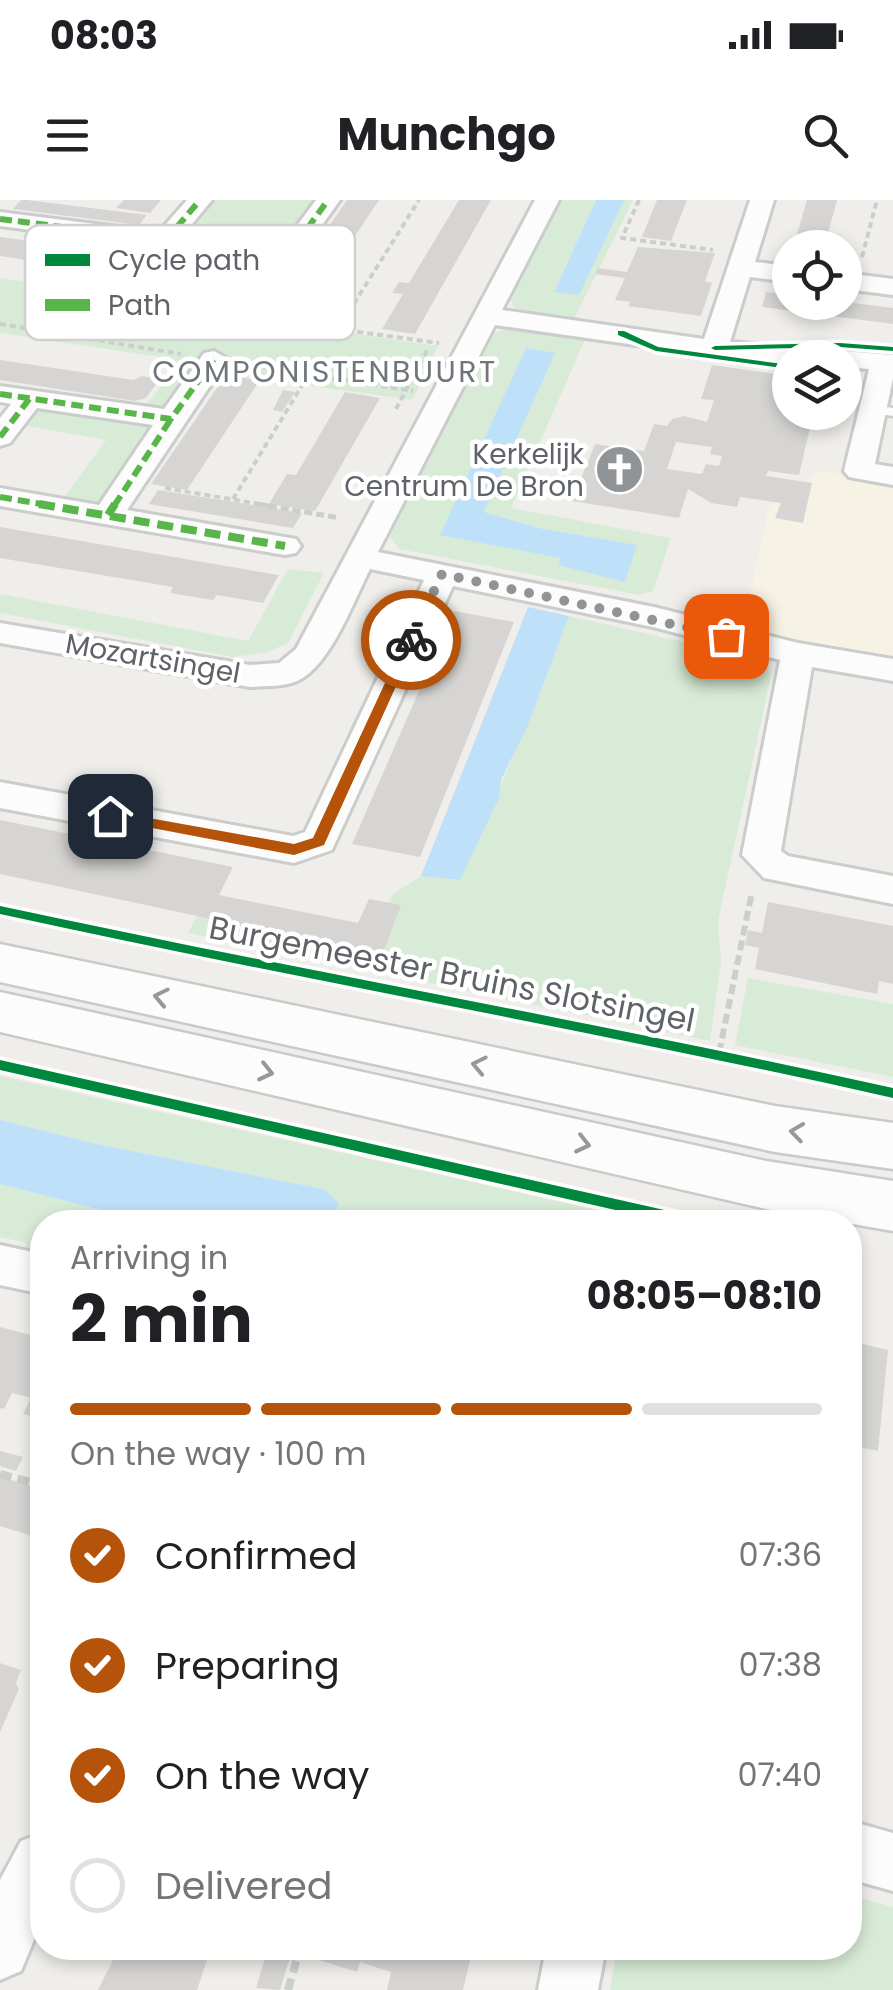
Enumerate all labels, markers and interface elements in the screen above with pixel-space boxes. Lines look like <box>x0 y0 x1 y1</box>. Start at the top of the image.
text: 08:03 <box>50 9 158 62</box>
text: Munchgo <box>337 103 556 166</box>
icon: menu <box>40 108 95 163</box>
icon: search <box>798 108 853 163</box>
legend <box>25 225 355 340</box>
map controls <box>772 230 862 430</box>
button: locate <box>772 230 862 320</box>
text: Cycle path <box>108 241 260 280</box>
text: Path <box>108 286 171 325</box>
button: layers <box>772 340 862 430</box>
district label: COMPONISTENBUURT <box>152 350 498 393</box>
place label: Kerkelijk Centrum De Bron <box>344 435 585 506</box>
church icon: Kerkelijk Centrum De Bron <box>593 444 645 496</box>
courier <box>361 590 461 690</box>
pin <box>684 594 769 679</box>
icon: bag <box>699 609 754 664</box>
icon: bike <box>384 613 439 668</box>
street label: Mozartsingel <box>62 624 243 693</box>
pin <box>68 774 153 859</box>
icon: home <box>83 789 138 844</box>
street label: Burgemeester Bruins Slotsingel <box>206 904 699 1043</box>
one-way arrow <box>153 988 170 1009</box>
one-way arrow <box>470 1056 487 1077</box>
one-way arrow <box>257 1060 274 1081</box>
one-way arrow <box>788 1122 805 1143</box>
one-way arrow <box>574 1132 591 1153</box>
text: Arriving in <box>70 1235 228 1280</box>
text: 08:05–08:10 <box>587 1269 822 1322</box>
text: 2 min <box>70 1274 253 1365</box>
text: On the way · 100 m <box>70 1431 366 1476</box>
icon: check <box>70 1528 125 1583</box>
text: Confirmed <box>155 1529 357 1582</box>
text: 07:36 <box>738 1532 822 1577</box>
icon: check <box>70 1638 125 1693</box>
text: Preparing <box>155 1639 340 1692</box>
text: 07:38 <box>739 1642 822 1687</box>
icon: check <box>70 1748 125 1803</box>
text: On the way <box>155 1749 369 1802</box>
text: 07:40 <box>737 1752 822 1797</box>
text: Delivered <box>155 1859 332 1912</box>

